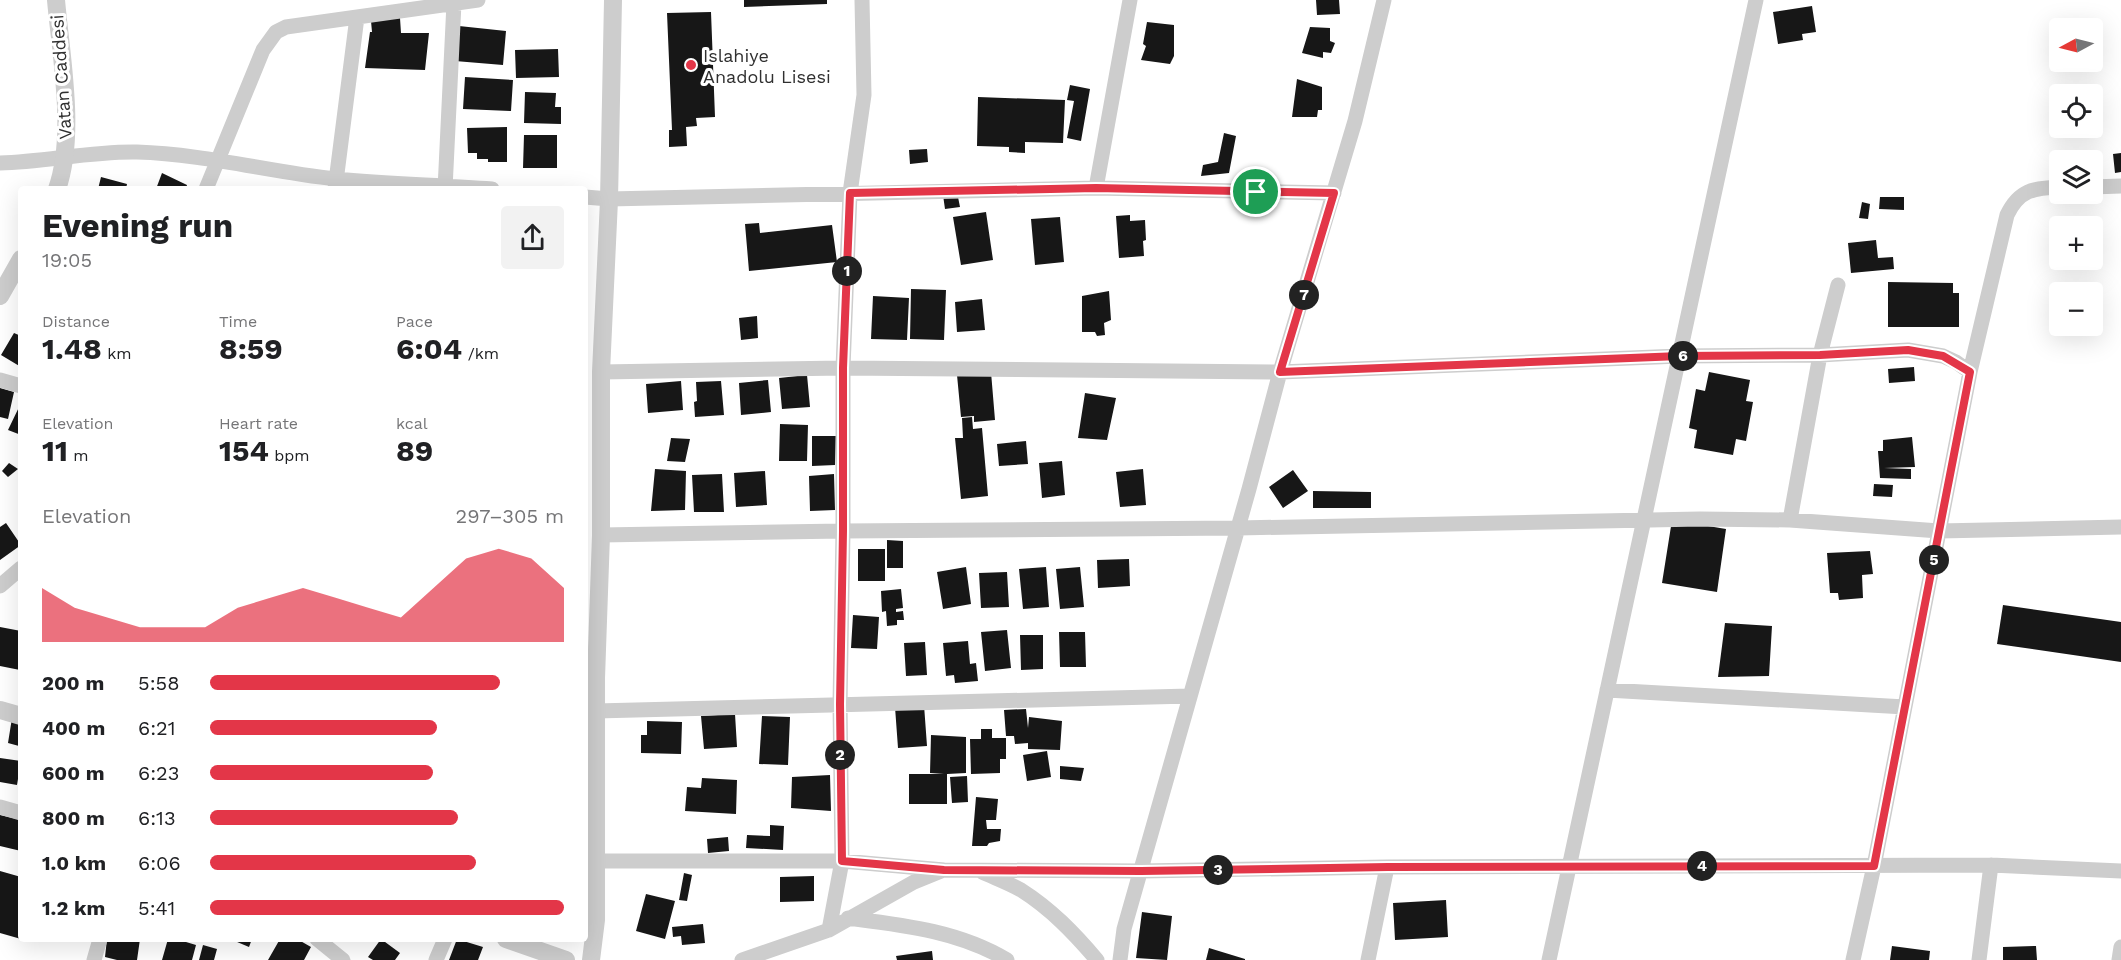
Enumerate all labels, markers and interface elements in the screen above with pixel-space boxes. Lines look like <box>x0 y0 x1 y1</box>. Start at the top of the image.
street label: Vatan Caddesi <box>46 14 76 140</box>
north arrow <box>2049 18 2103 72</box>
map controls <box>2049 18 2103 336</box>
place label: Islahiye Anadolu Lisesi <box>703 45 831 87</box>
marker: Islahiye Anadolu Lisesi <box>684 58 698 72</box>
button: locate <box>2049 84 2103 138</box>
button: layers <box>2049 150 2103 204</box>
pin <box>1230 166 1281 217</box>
icon: arrive <box>1239 175 1272 208</box>
text: Evening run <box>42 206 233 245</box>
button: share <box>501 206 564 269</box>
button: + <box>2049 216 2103 270</box>
text: 19:05 <box>42 248 92 272</box>
pin: 1 <box>832 256 862 286</box>
text: 1 <box>844 261 850 280</box>
pin: 7 <box>1289 280 1319 310</box>
button: − <box>2049 282 2103 336</box>
text: 7 <box>1299 285 1309 304</box>
text: Distance <box>42 312 110 331</box>
text: Time <box>219 312 257 331</box>
text: Pace <box>396 312 433 331</box>
text: 1.48 <box>42 331 102 366</box>
text: 8:59 <box>219 331 283 366</box>
text: 6:04 <box>396 331 462 366</box>
pin: 6 <box>1668 341 1698 371</box>
text: km <box>102 344 131 363</box>
text: /km <box>462 344 499 363</box>
text: 6 <box>1678 346 1688 365</box>
text: Elevation <box>42 414 113 433</box>
text: Heart rate <box>219 414 298 433</box>
text: kcal <box>396 414 428 433</box>
text: 11 <box>42 433 68 468</box>
text: 154 <box>219 433 269 468</box>
text: 89 <box>396 433 433 468</box>
text: m <box>68 446 89 465</box>
text: bpm <box>269 446 310 465</box>
text: Elevation <box>42 504 131 528</box>
text: 297–305 m <box>456 504 564 528</box>
pin: 5 <box>1919 545 1949 575</box>
text: 5 <box>1929 550 1939 569</box>
text: 200 m <box>42 671 104 695</box>
text: 5:58 <box>138 671 180 695</box>
text: 400 m <box>42 716 105 740</box>
text: 6:21 <box>138 716 176 740</box>
pin: 2 <box>825 740 855 770</box>
text: 2 <box>835 745 845 764</box>
text: 600 m <box>42 761 105 785</box>
text: 6:23 <box>138 761 179 785</box>
text: 800 m <box>42 806 105 830</box>
text: 6:13 <box>138 806 176 830</box>
text: 1.0 km <box>42 851 106 875</box>
text: 6:06 <box>138 851 181 875</box>
pin: 4 <box>1687 851 1717 881</box>
pin: 3 <box>1203 855 1233 885</box>
text: 4 <box>1697 856 1707 875</box>
text: 3 <box>1213 860 1223 879</box>
text: 1.2 km <box>42 896 105 920</box>
text: 5:41 <box>138 896 175 920</box>

